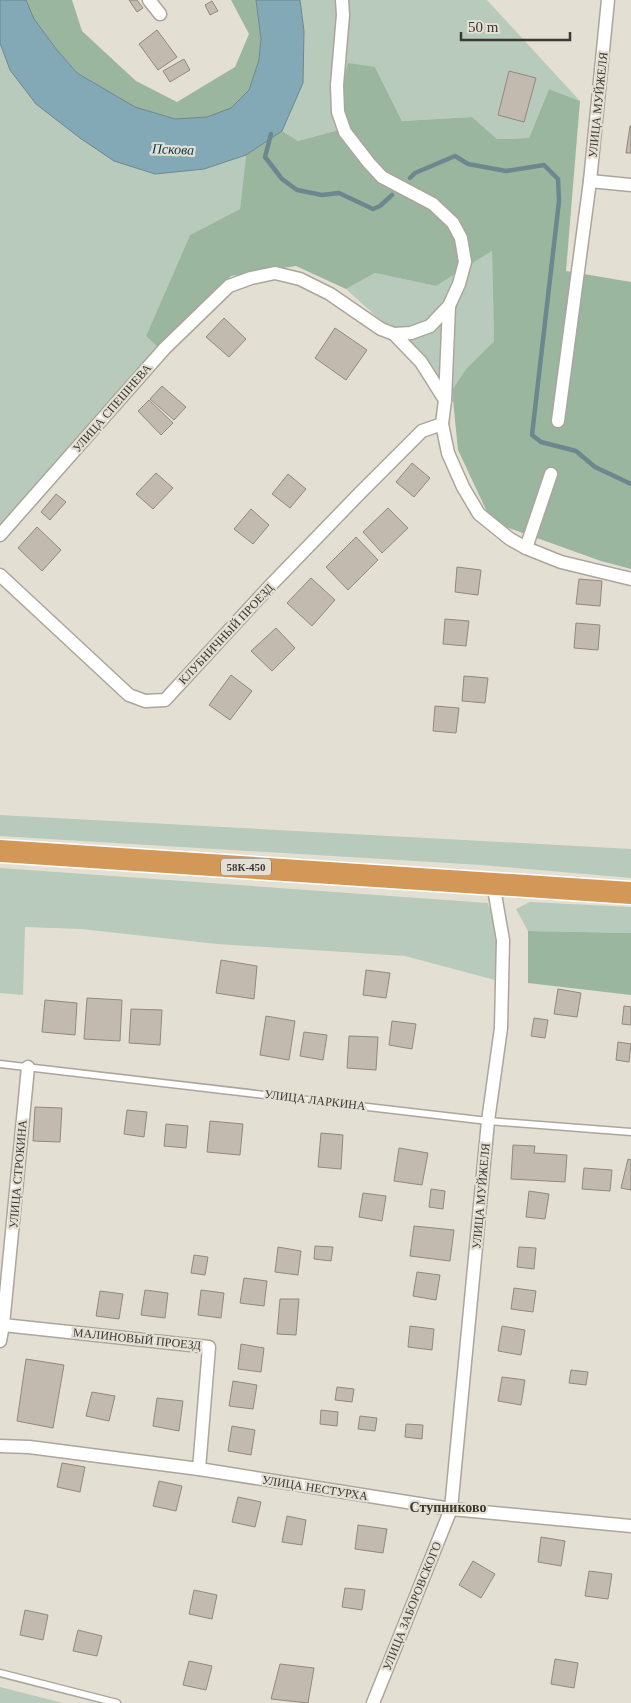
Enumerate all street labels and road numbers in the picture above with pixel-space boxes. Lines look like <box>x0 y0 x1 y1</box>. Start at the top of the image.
street label: УЛИЦА МУЙЖЕЛЯ <box>585 51 611 159</box>
street label: УЛИЦА СПЕШНЕВА <box>70 361 154 455</box>
street label: КЛУБНИЧНЫЙ ПРОЕЗД <box>176 581 276 687</box>
road number: 58К-450 <box>221 859 271 876</box>
street label: УЛИЦА ЛАРКИНА <box>264 1087 367 1113</box>
street label: УЛИЦА СТРОКИНА <box>6 1119 30 1229</box>
street label: УЛИЦА МУЙЖЕЛЯ <box>469 1142 493 1250</box>
street label: МАЛИНОВЫЙ ПРОЕЗД <box>72 1325 202 1353</box>
street label: УЛИЦА НЕСТУРХА <box>261 1473 369 1503</box>
street label: УЛИЦА ЗАБОРОВСКОГО <box>380 1539 444 1672</box>

